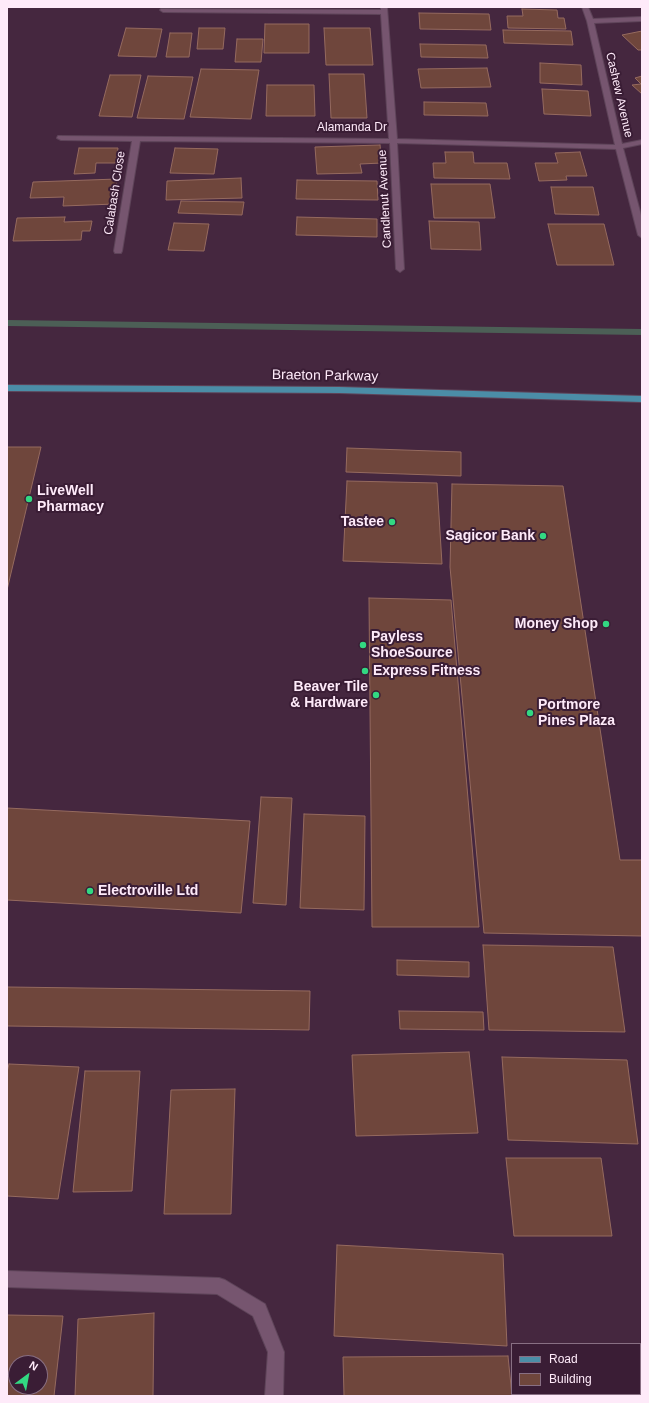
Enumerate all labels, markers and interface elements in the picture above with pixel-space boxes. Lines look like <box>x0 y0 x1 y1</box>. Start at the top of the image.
street label: Cashew Avenue <box>602 51 636 139</box>
street label: Alamanda Dr <box>317 121 387 135</box>
street label: Candlenut Avenue <box>375 149 395 249</box>
street label: Calabash Close <box>101 150 129 236</box>
street label: Braeton Parkway <box>272 367 378 385</box>
place label: LiveWell Pharmacy <box>37 483 104 516</box>
marker: LiveWell Pharmacy <box>24 494 34 504</box>
place label: Tastee <box>341 514 384 530</box>
marker: Tastee <box>387 517 397 527</box>
place label: Sagicor Bank <box>446 528 535 544</box>
marker: Sagicor Bank <box>538 531 548 541</box>
place label: Money Shop <box>515 616 598 632</box>
marker: Money Shop <box>601 619 611 629</box>
place label: Payless ShoeSource <box>371 629 453 662</box>
marker: Payless ShoeSource <box>358 640 368 650</box>
place label: Express Fitness <box>373 663 480 679</box>
marker: Express Fitness <box>360 666 370 676</box>
place label: Beaver Tile & Hardware <box>290 679 368 712</box>
marker: Beaver Tile & Hardware <box>371 690 381 700</box>
place label: Portmore Pines Plaza <box>538 697 615 730</box>
marker: Portmore Pines Plaza <box>525 708 535 718</box>
place label: Electroville Ltd <box>98 883 198 899</box>
marker: Electroville Ltd <box>85 886 95 896</box>
legend <box>511 1343 641 1395</box>
text: Road <box>549 1352 578 1366</box>
north arrow <box>8 1355 48 1395</box>
text: N <box>27 1358 40 1373</box>
text: Building <box>549 1372 592 1386</box>

